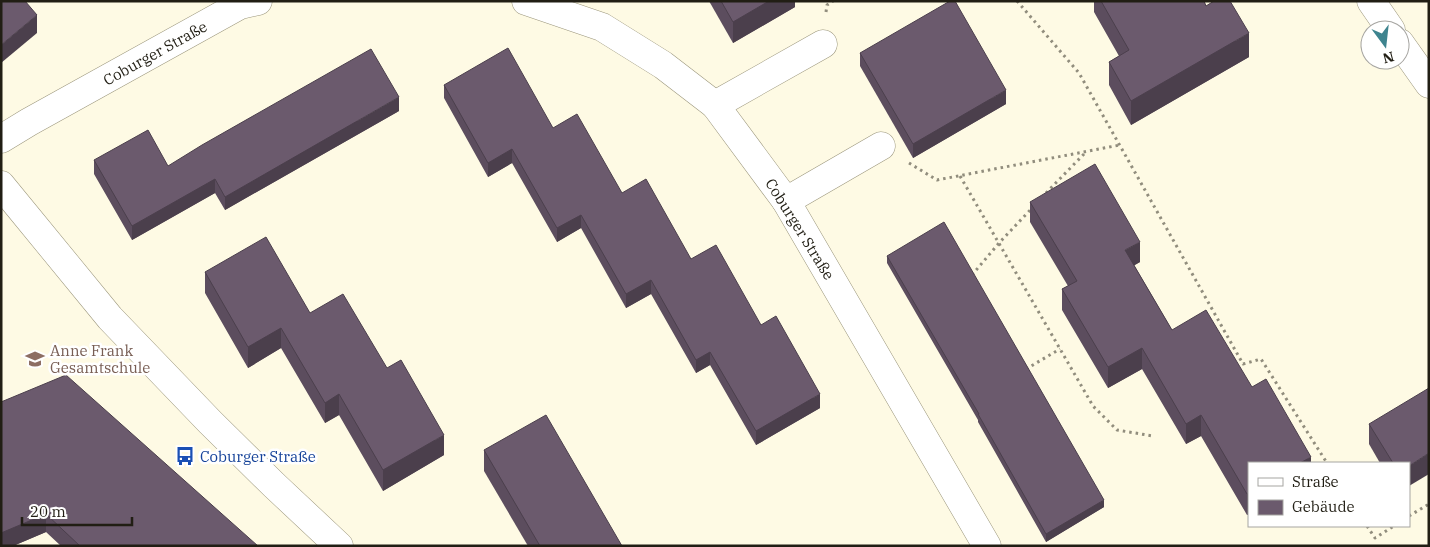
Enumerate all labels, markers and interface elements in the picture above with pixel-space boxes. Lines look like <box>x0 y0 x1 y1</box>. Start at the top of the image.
street label: Coburger Straße <box>100 17 210 89</box>
north arrow <box>1360 20 1410 70</box>
text: N <box>1381 47 1396 68</box>
street label: Coburger Straße <box>761 175 839 283</box>
place label: Anne Frank Gesamtschule <box>50 341 150 377</box>
school or university icon: Anne Frank Gesamtschule <box>24 348 46 370</box>
bus stop icon: Coburger Straße <box>174 445 196 467</box>
place label: Coburger Straße <box>200 447 316 466</box>
legend <box>1248 462 1410 527</box>
text: Straße <box>1292 472 1339 491</box>
scale bar <box>22 494 132 526</box>
text: Gebäude <box>1292 497 1355 516</box>
text: 20 m <box>30 502 66 521</box>

